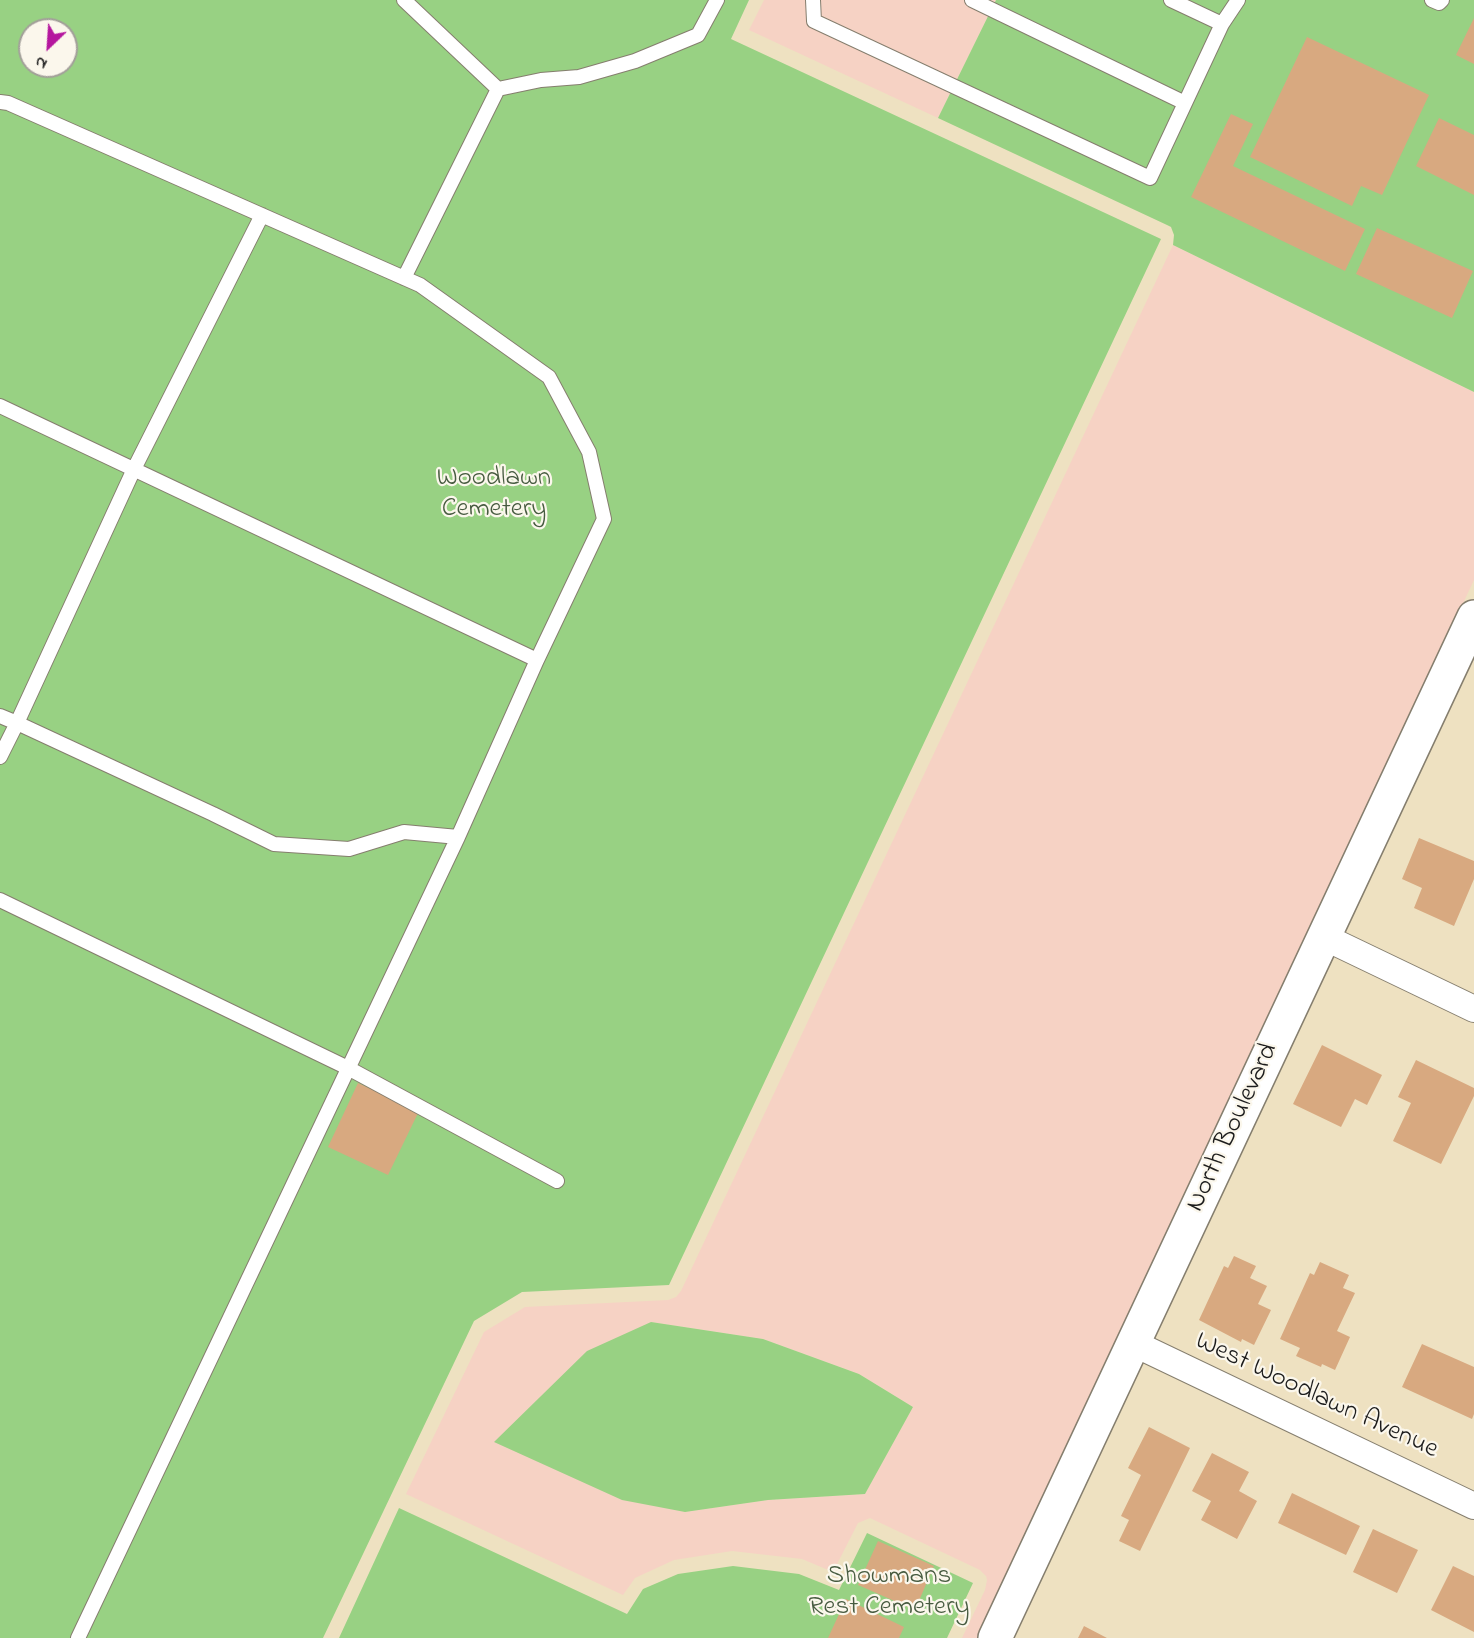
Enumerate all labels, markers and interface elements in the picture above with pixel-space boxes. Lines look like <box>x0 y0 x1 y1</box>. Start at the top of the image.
north arrow <box>18 18 78 78</box>
text: N <box>31 49 51 76</box>
park label: Woodlawn Cemetery <box>437 464 551 527</box>
street label: North Boulevard <box>1181 1039 1287 1217</box>
street label: West Woodlawn Avenue <box>1189 1326 1443 1468</box>
park label: Showmans Rest Cemetery <box>808 1562 970 1625</box>

